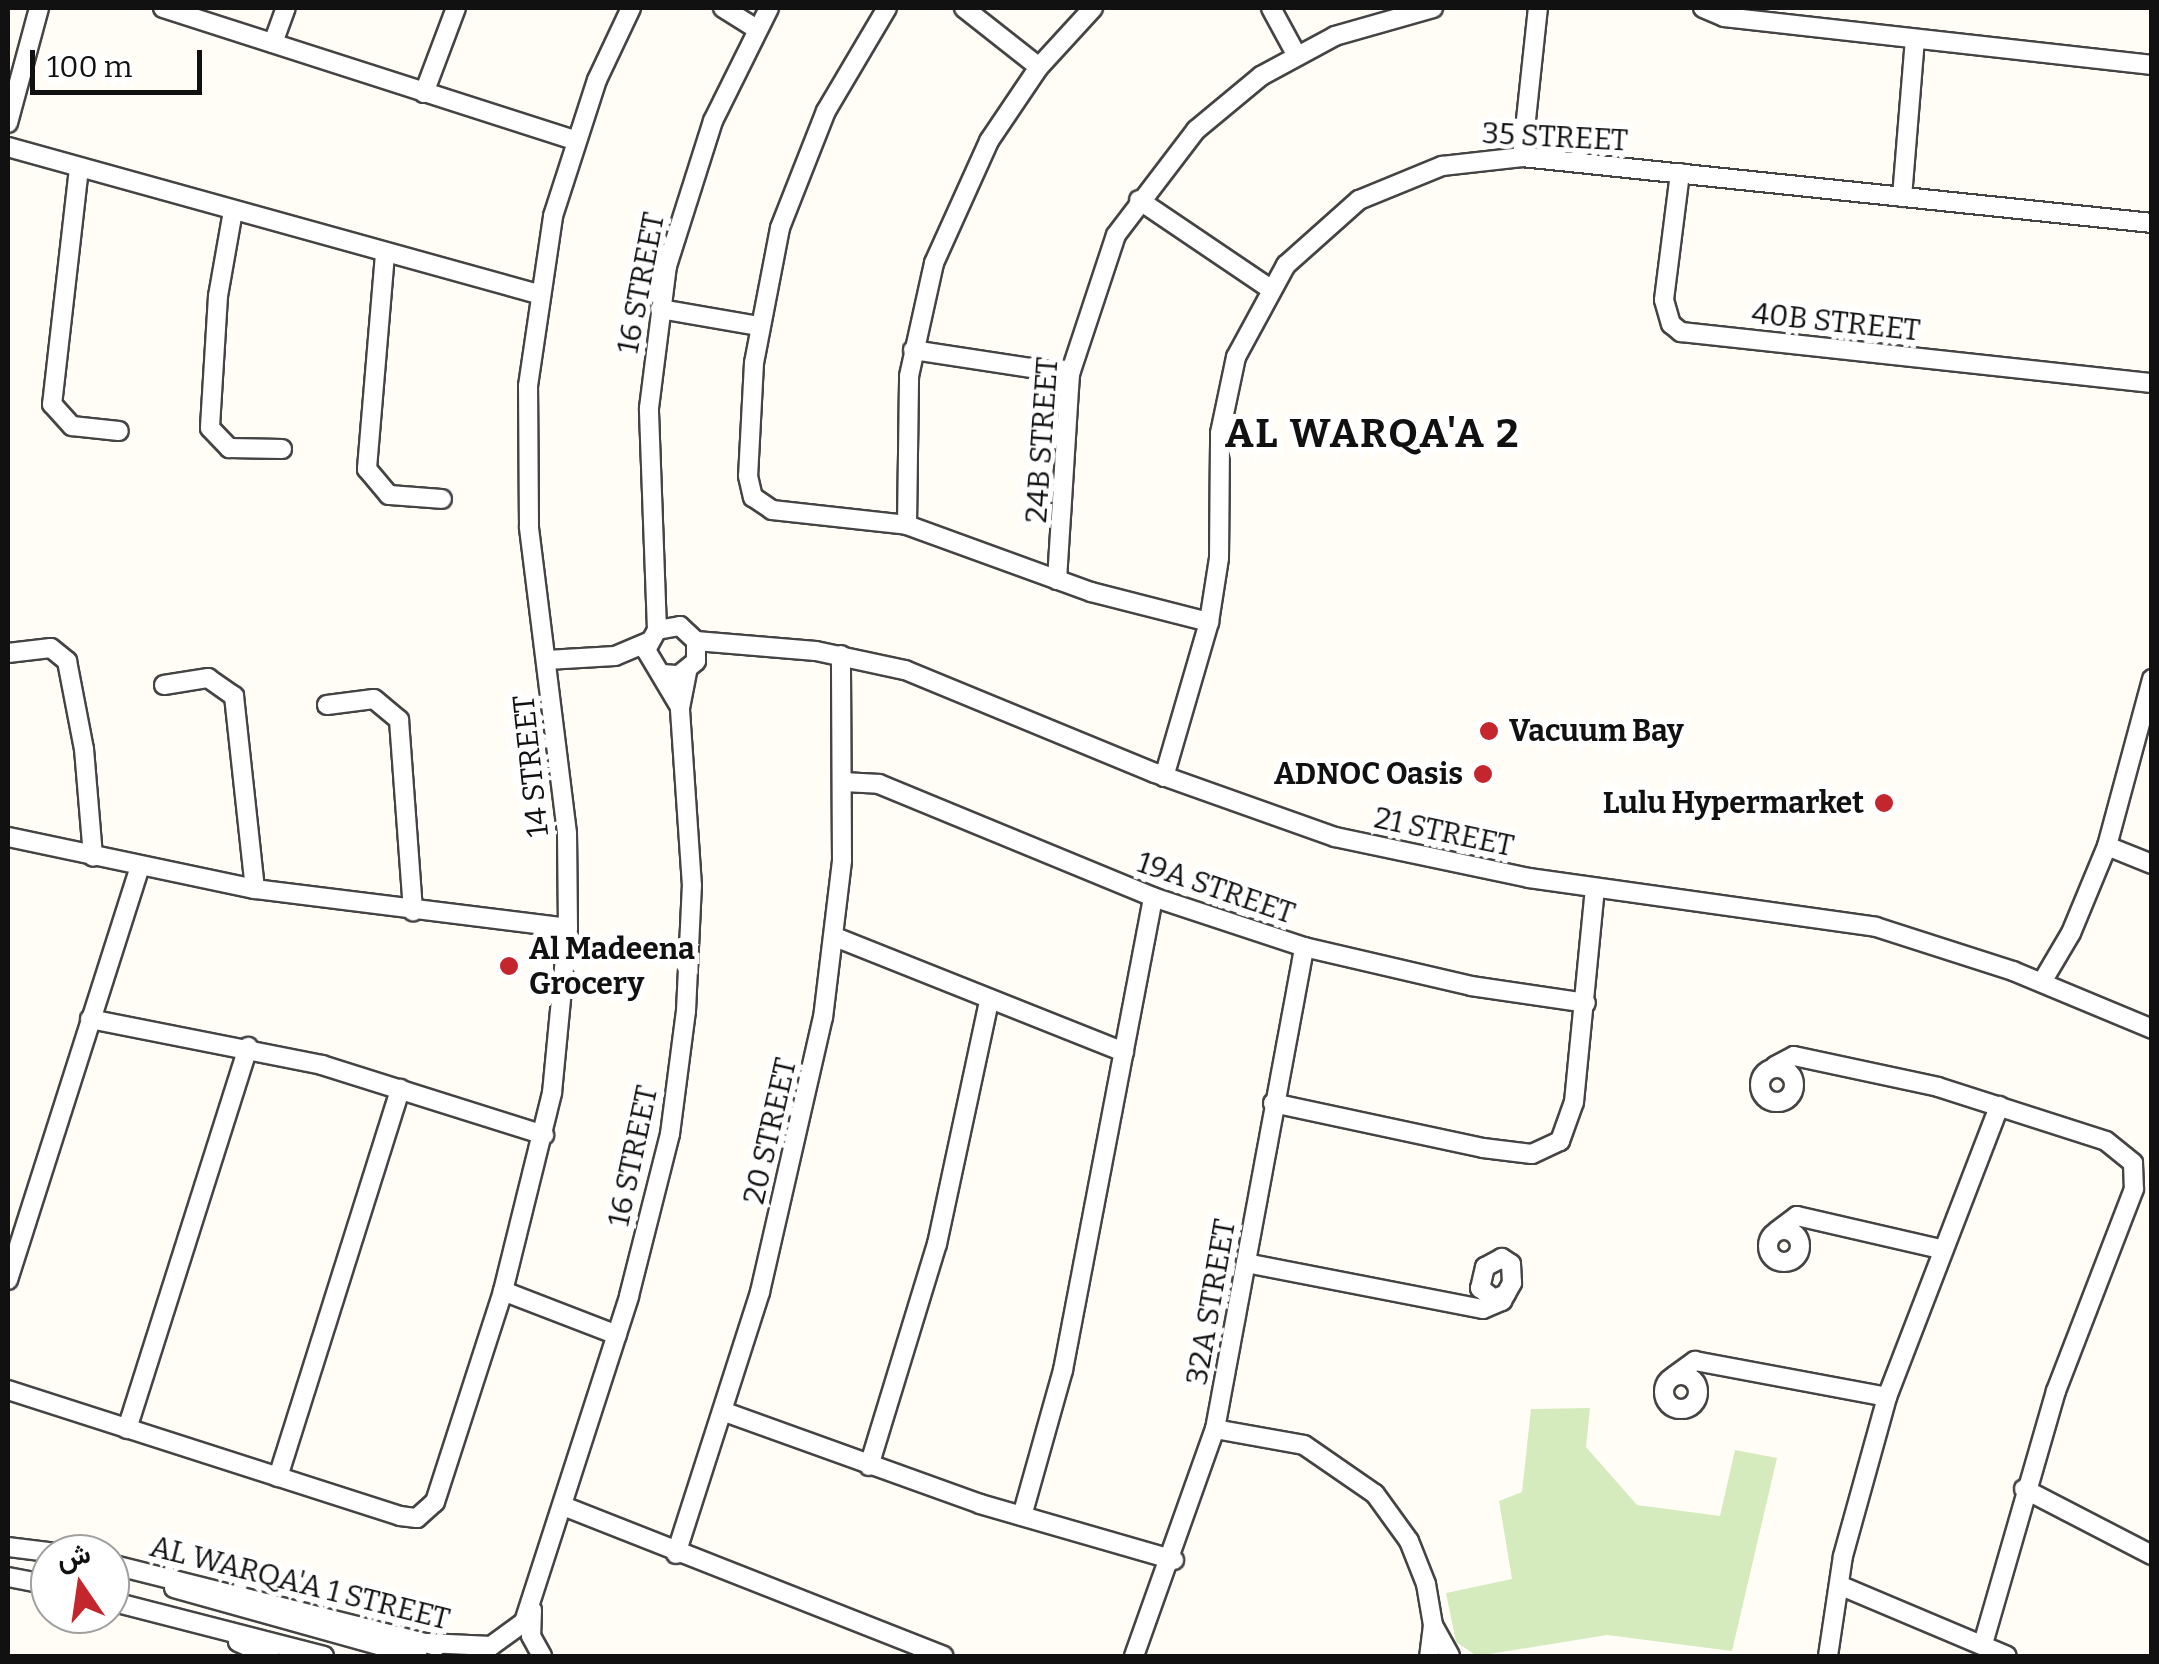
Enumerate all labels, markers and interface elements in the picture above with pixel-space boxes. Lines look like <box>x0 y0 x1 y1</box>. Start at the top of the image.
scale bar <box>35 30 208 92</box>
text: 100 m <box>47 49 132 85</box>
street label: 35 STREET <box>1481 115 1629 159</box>
street label: 16 STREET <box>610 209 672 357</box>
street label: 40B STREET <box>1750 295 1922 349</box>
street label: 24B STREET <box>1018 356 1066 524</box>
district label: AL WARQA'A 2 <box>1225 410 1521 458</box>
street label: 14 STREET <box>506 693 556 839</box>
place label: Vacuum Bay <box>1509 713 1684 749</box>
marker: Vacuum Bay <box>1478 720 1500 742</box>
place label: ADNOC Oasis <box>1274 756 1463 792</box>
marker: ADNOC Oasis <box>1472 763 1494 785</box>
place label: Lulu Hypermarket <box>1603 785 1864 821</box>
marker: Lulu Hypermarket <box>1873 792 1895 814</box>
street label: 21 STREET <box>1371 800 1517 864</box>
street label: 19A STREET <box>1132 844 1300 932</box>
place label: Al Madeena Grocery <box>529 931 695 1002</box>
marker: Al Madeena Grocery <box>498 955 520 977</box>
street label: 20 STREET <box>736 1054 804 1208</box>
street label: 16 STREET <box>601 1082 665 1230</box>
street label: 32A STREET <box>1179 1216 1243 1388</box>
street label: AL WARQA'A 1 STREET <box>146 1528 454 1638</box>
north arrow <box>30 1534 130 1634</box>
text: ش <box>53 1536 94 1576</box>

